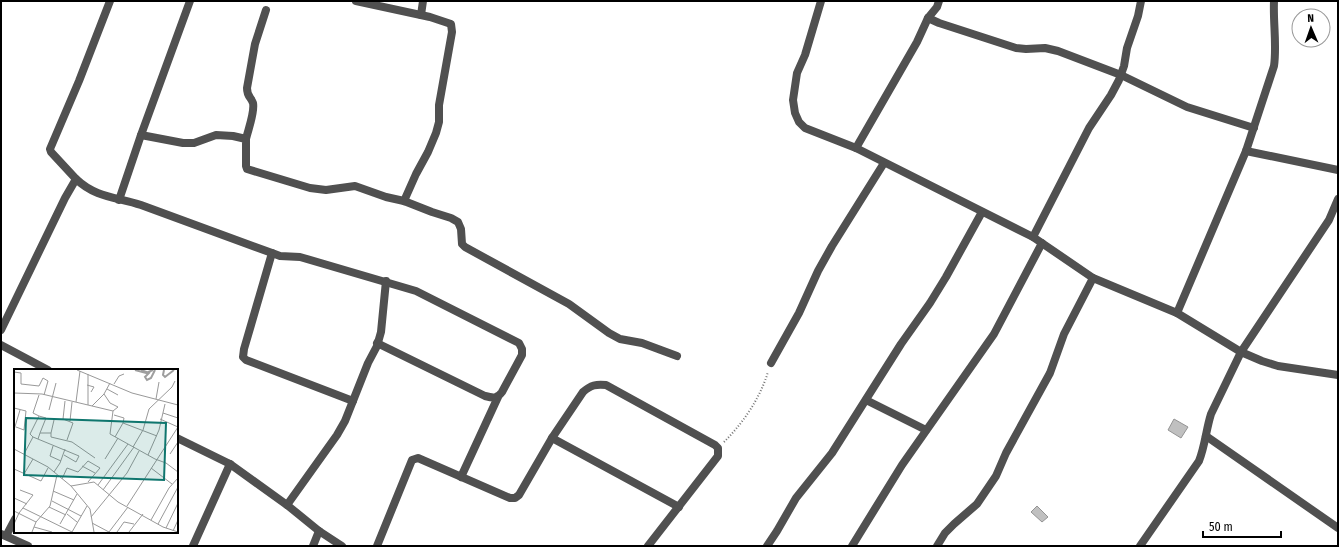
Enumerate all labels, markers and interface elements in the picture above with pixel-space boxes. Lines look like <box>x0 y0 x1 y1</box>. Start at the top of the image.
north arrow <box>1291 8 1331 48</box>
text: N <box>1307 12 1314 25</box>
inset map <box>14 369 178 533</box>
scale bar <box>1203 513 1281 539</box>
text: 50 m <box>1209 520 1233 534</box>

